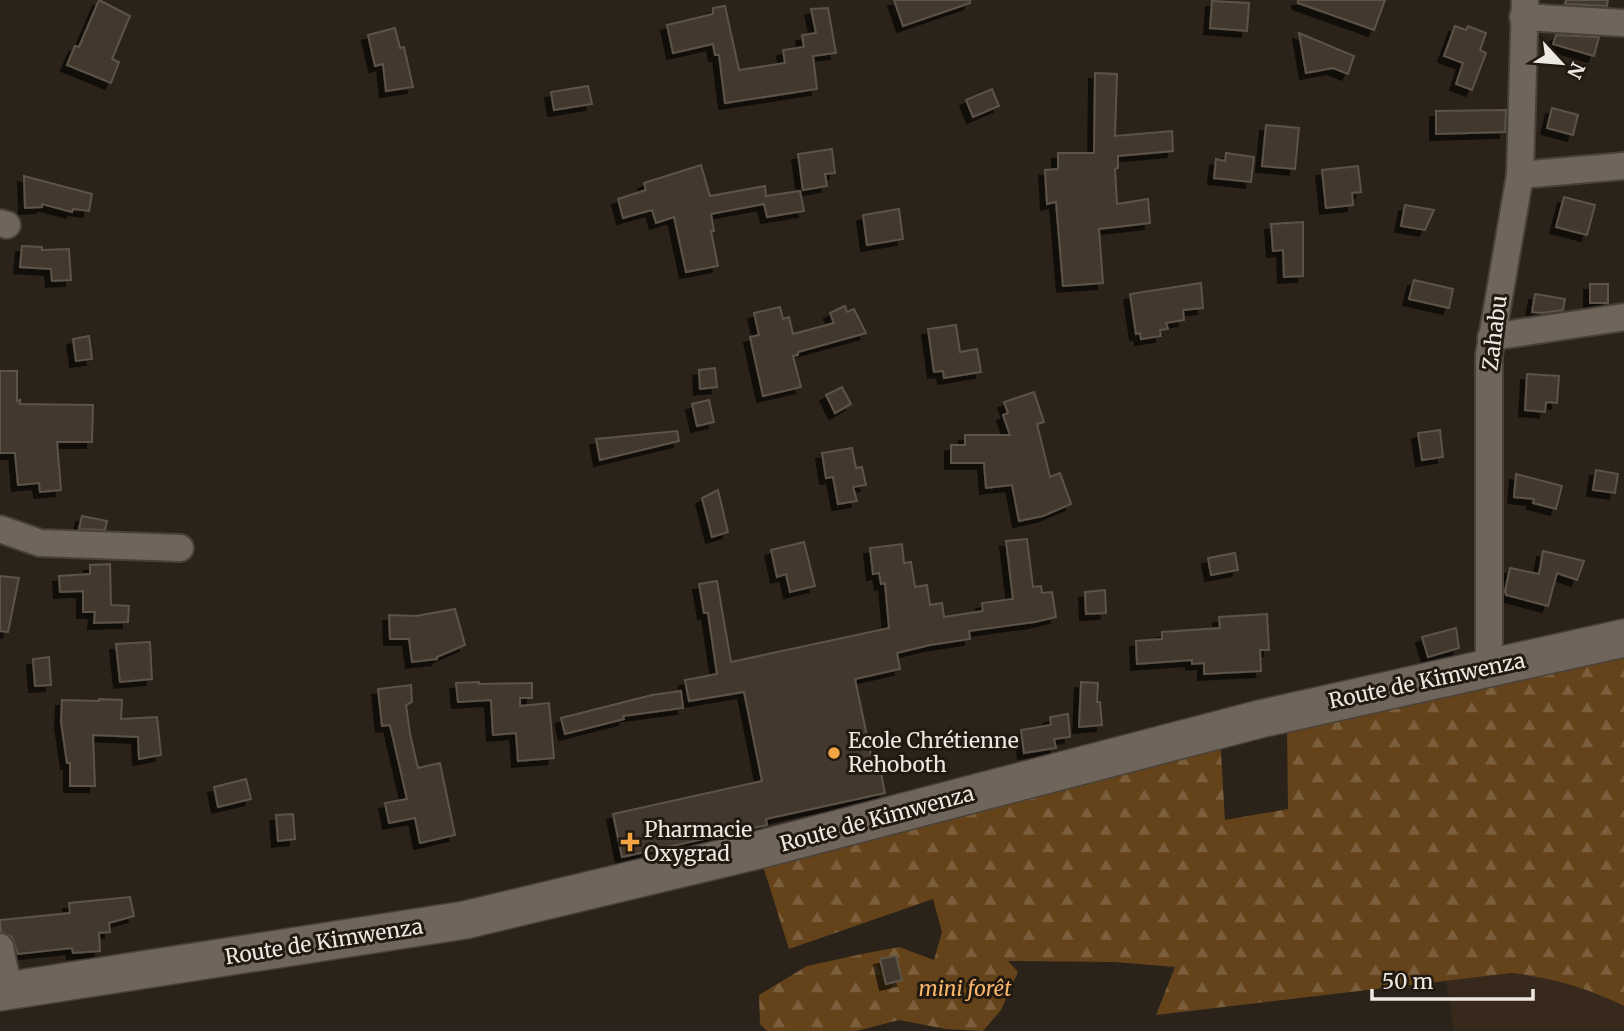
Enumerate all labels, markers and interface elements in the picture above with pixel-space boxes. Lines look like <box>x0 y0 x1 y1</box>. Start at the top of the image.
north arrow <box>1526 28 1596 98</box>
text: N <box>1562 58 1590 82</box>
street label: Zahabu <box>1476 294 1513 372</box>
street label: Route de Kimwenza <box>1326 647 1528 715</box>
place label: Ecole Chrétienne Rehoboth <box>848 727 1019 778</box>
marker: Ecole Chrétienne Rehoboth <box>826 745 842 761</box>
street label: Route de Kimwenza <box>777 780 977 857</box>
place label: Pharmacie Oxygrad <box>644 816 752 867</box>
marker: Pharmacie Oxygrad <box>622 834 638 850</box>
street label: Route de Kimwenza <box>223 913 425 970</box>
scale bar <box>1372 958 1533 1002</box>
text: 50 m <box>1382 968 1433 995</box>
park label: mini forêt <box>919 975 1012 1002</box>

